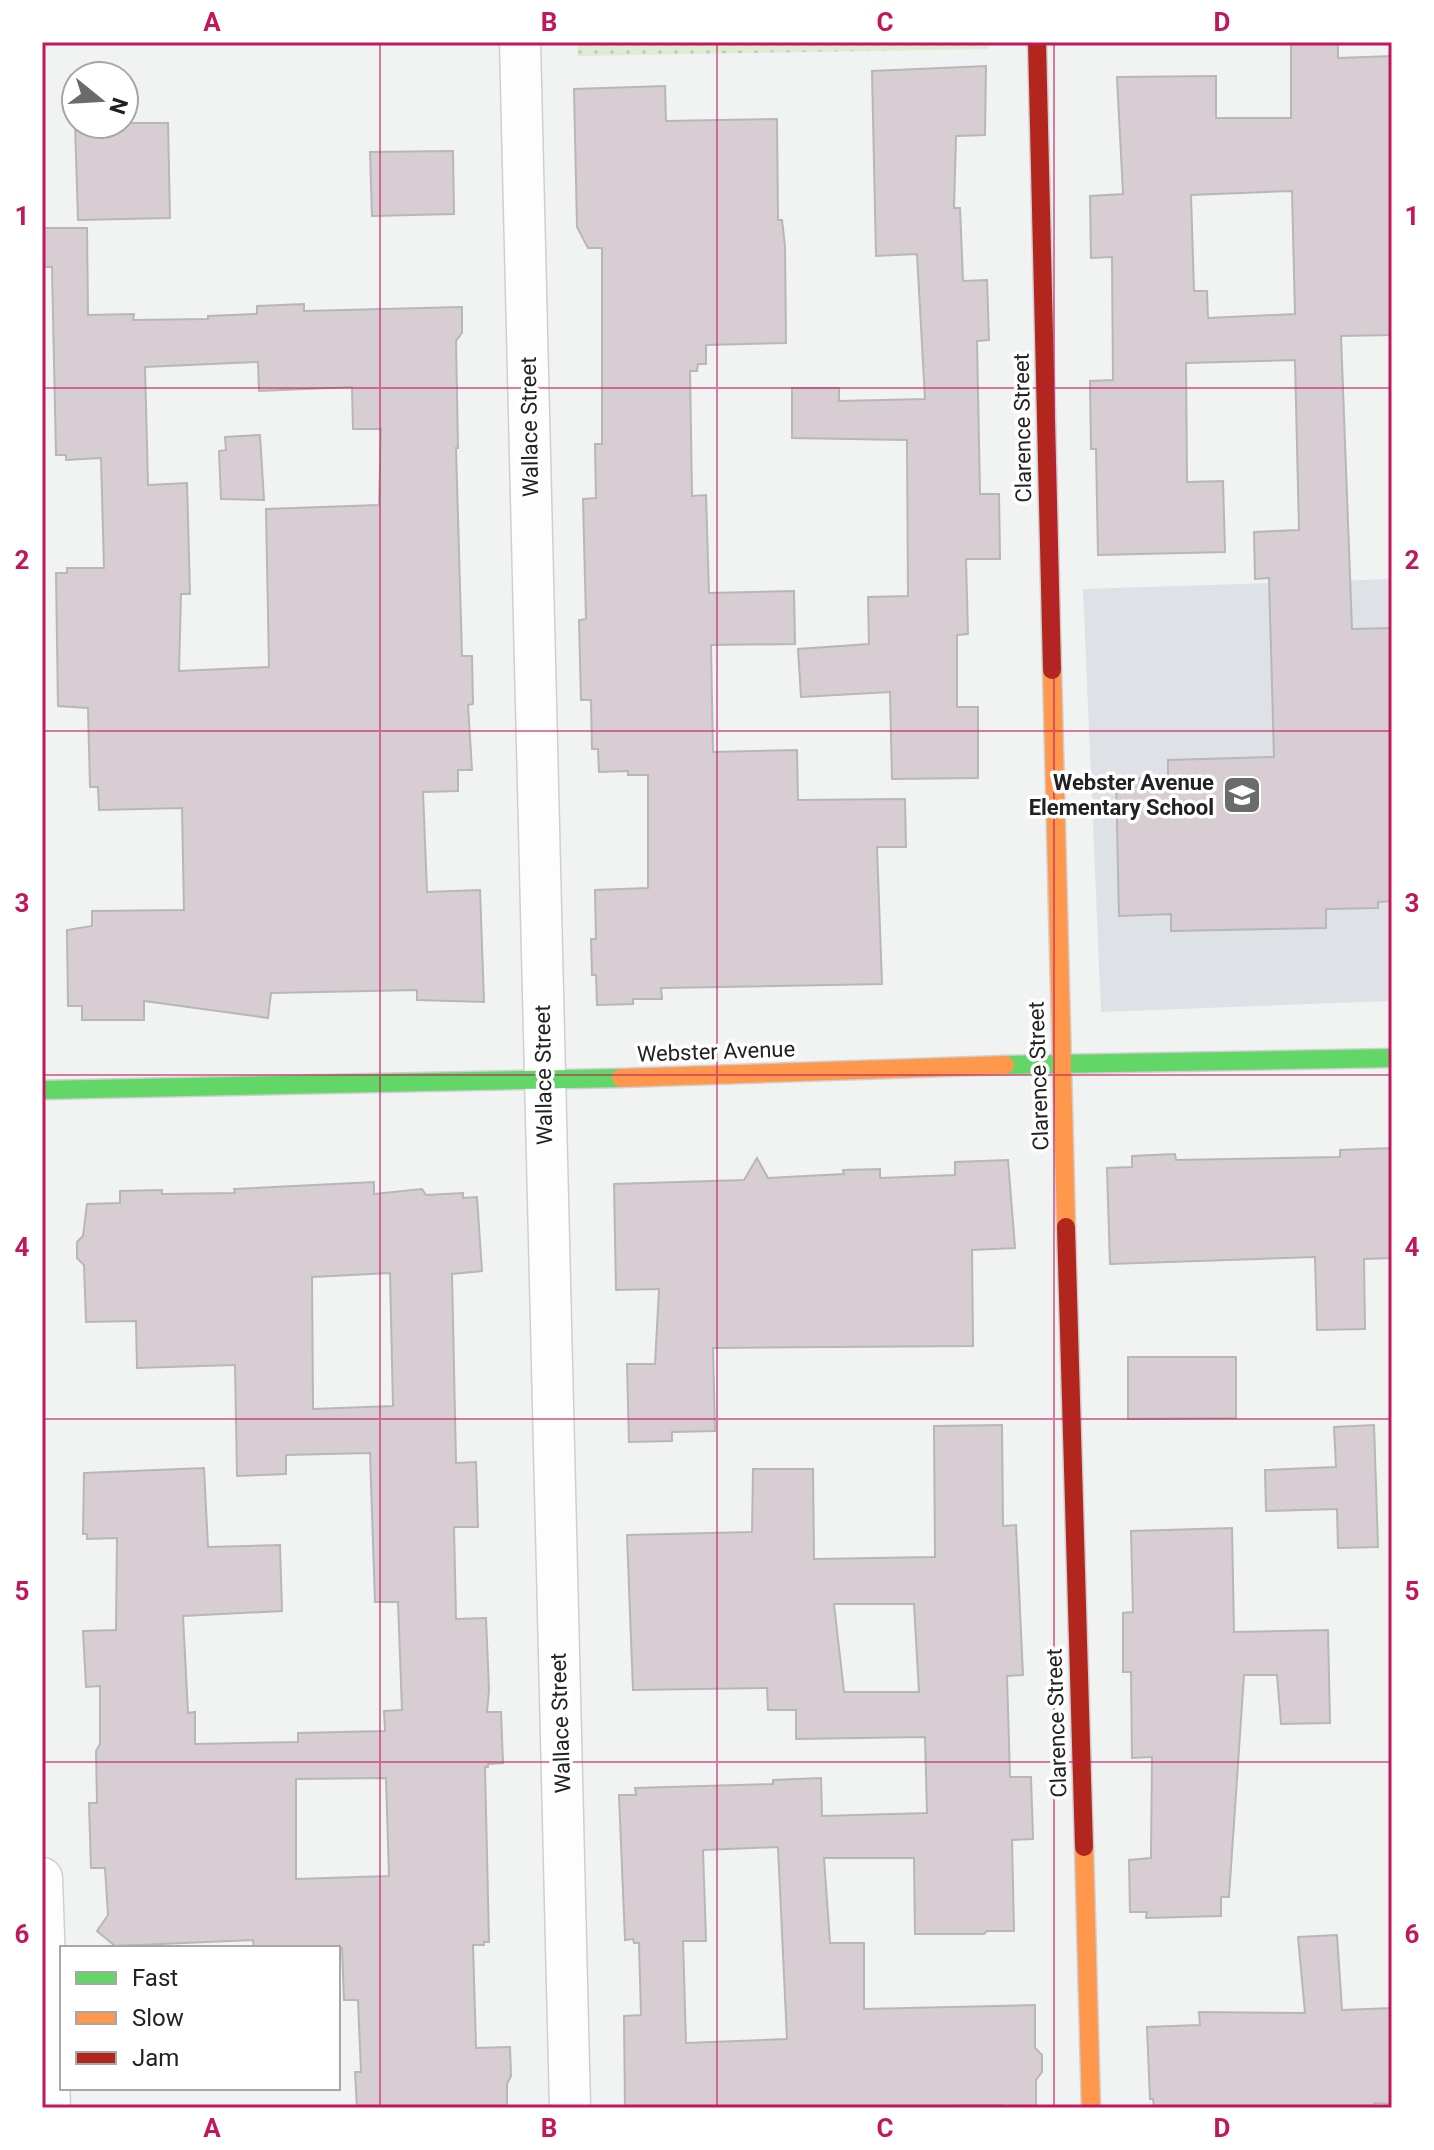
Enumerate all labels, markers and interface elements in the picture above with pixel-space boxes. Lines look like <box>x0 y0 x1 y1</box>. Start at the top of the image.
text: A <box>203 7 221 37</box>
text: B <box>541 7 557 37</box>
text: C <box>876 7 894 37</box>
text: D <box>1214 7 1230 37</box>
north arrow <box>60 60 140 140</box>
text: N <box>104 95 133 117</box>
text: 1 <box>15 201 29 231</box>
text: 1 <box>1405 201 1419 231</box>
street label: Clarence Street <box>1009 353 1036 503</box>
street label: Wallace Street <box>516 357 543 497</box>
text: 2 <box>15 545 29 575</box>
text: 2 <box>1405 545 1419 575</box>
place label: Webster Avenue Elementary School <box>1029 770 1214 820</box>
school or university icon: Webster Avenue Elementary School <box>1221 774 1263 816</box>
text: 3 <box>15 888 29 918</box>
text: 3 <box>1405 888 1419 918</box>
street label: Clarence Street <box>1023 1001 1054 1151</box>
street label: Wallace Street <box>530 1005 557 1145</box>
street label: Webster Avenue <box>636 1036 796 1067</box>
text: 4 <box>15 1232 30 1262</box>
text: 4 <box>1405 1232 1420 1262</box>
text: 5 <box>15 1576 29 1606</box>
text: 5 <box>1405 1576 1419 1606</box>
street label: Clarence Street <box>1041 1648 1072 1798</box>
street label: Wallace Street <box>546 1652 575 1794</box>
text: 6 <box>15 1919 30 1949</box>
text: 6 <box>1405 1919 1420 1949</box>
legend <box>60 1946 340 2090</box>
text: Fast <box>132 1964 178 1992</box>
text: Slow <box>132 2004 184 2032</box>
text: Jam <box>132 2044 179 2072</box>
text: A <box>203 2113 221 2143</box>
text: B <box>541 2113 557 2143</box>
text: C <box>876 2113 894 2143</box>
text: D <box>1214 2113 1230 2143</box>

